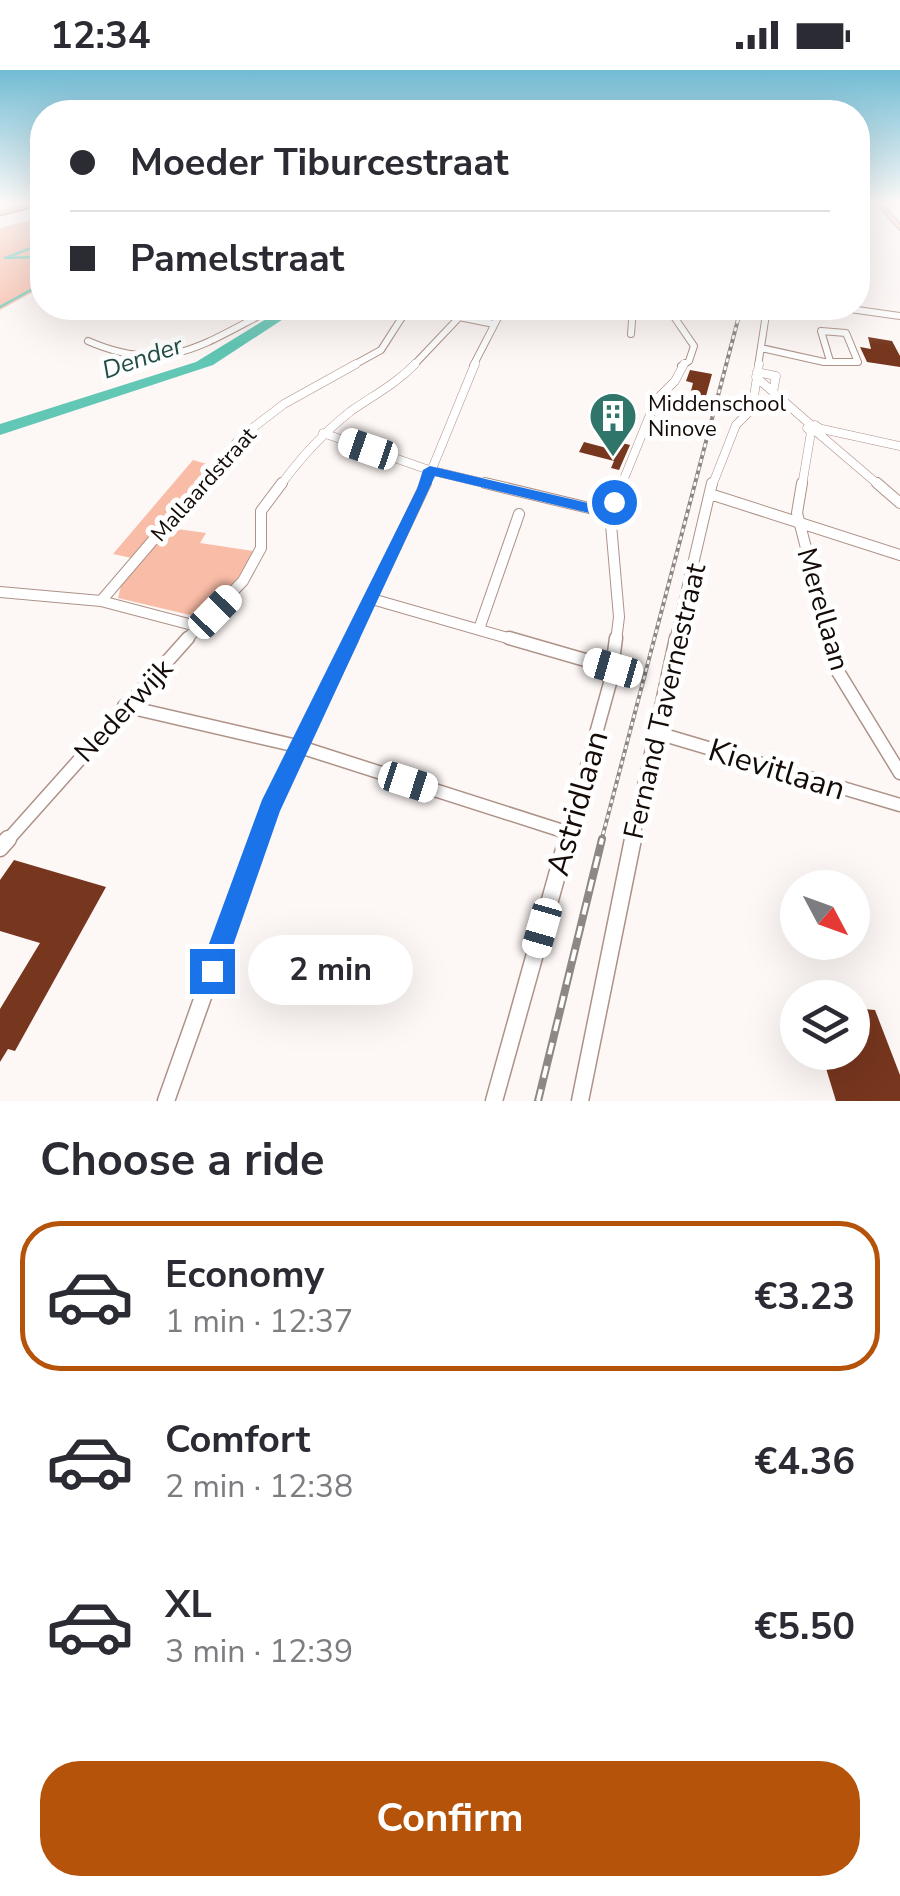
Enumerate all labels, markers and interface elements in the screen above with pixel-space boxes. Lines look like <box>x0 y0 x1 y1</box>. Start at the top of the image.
text: 12:34 <box>50 10 151 61</box>
text: Moeder Tiburcestraat <box>130 137 509 188</box>
text: Pamelstraat <box>130 233 344 284</box>
water label: Dender <box>98 328 188 388</box>
place label: Middenschool Ninove <box>648 389 786 444</box>
building icon: Middenschool Ninove <box>587 390 639 458</box>
street label: Mallaardstraat <box>144 421 263 548</box>
car <box>335 425 401 473</box>
route start <box>592 480 637 525</box>
street label: Merellaan <box>787 544 859 675</box>
street label: Fernand Tavernestraat <box>615 559 715 843</box>
car <box>183 580 247 644</box>
car <box>580 645 646 691</box>
street label: Nederwijk <box>66 650 182 771</box>
street label: Astridlaan <box>536 726 619 881</box>
street label: Kievitlaan <box>703 728 851 811</box>
car <box>375 758 441 806</box>
north arrow <box>780 870 870 960</box>
map controls <box>780 870 870 1070</box>
car <box>519 895 565 961</box>
callout: 2 min <box>247 936 412 1006</box>
text: 2 min <box>289 948 372 991</box>
route end <box>190 949 235 994</box>
button: layers <box>780 980 870 1070</box>
text: Choose a ride <box>40 1130 325 1191</box>
text: Economy <box>165 1249 324 1300</box>
icon: car <box>45 1251 135 1341</box>
text: €3.23 <box>754 1271 855 1322</box>
text: 1 min · 12:37 <box>165 1300 353 1343</box>
text: Comfort <box>165 1414 310 1465</box>
icon: car <box>45 1416 135 1506</box>
text: €4.36 <box>754 1436 855 1487</box>
text: 2 min · 12:38 <box>165 1465 353 1508</box>
text: XL <box>165 1579 212 1630</box>
icon: car <box>45 1581 135 1671</box>
text: €5.50 <box>754 1601 855 1652</box>
text: 3 min · 12:39 <box>165 1630 353 1673</box>
button: Confirm <box>40 1761 860 1876</box>

